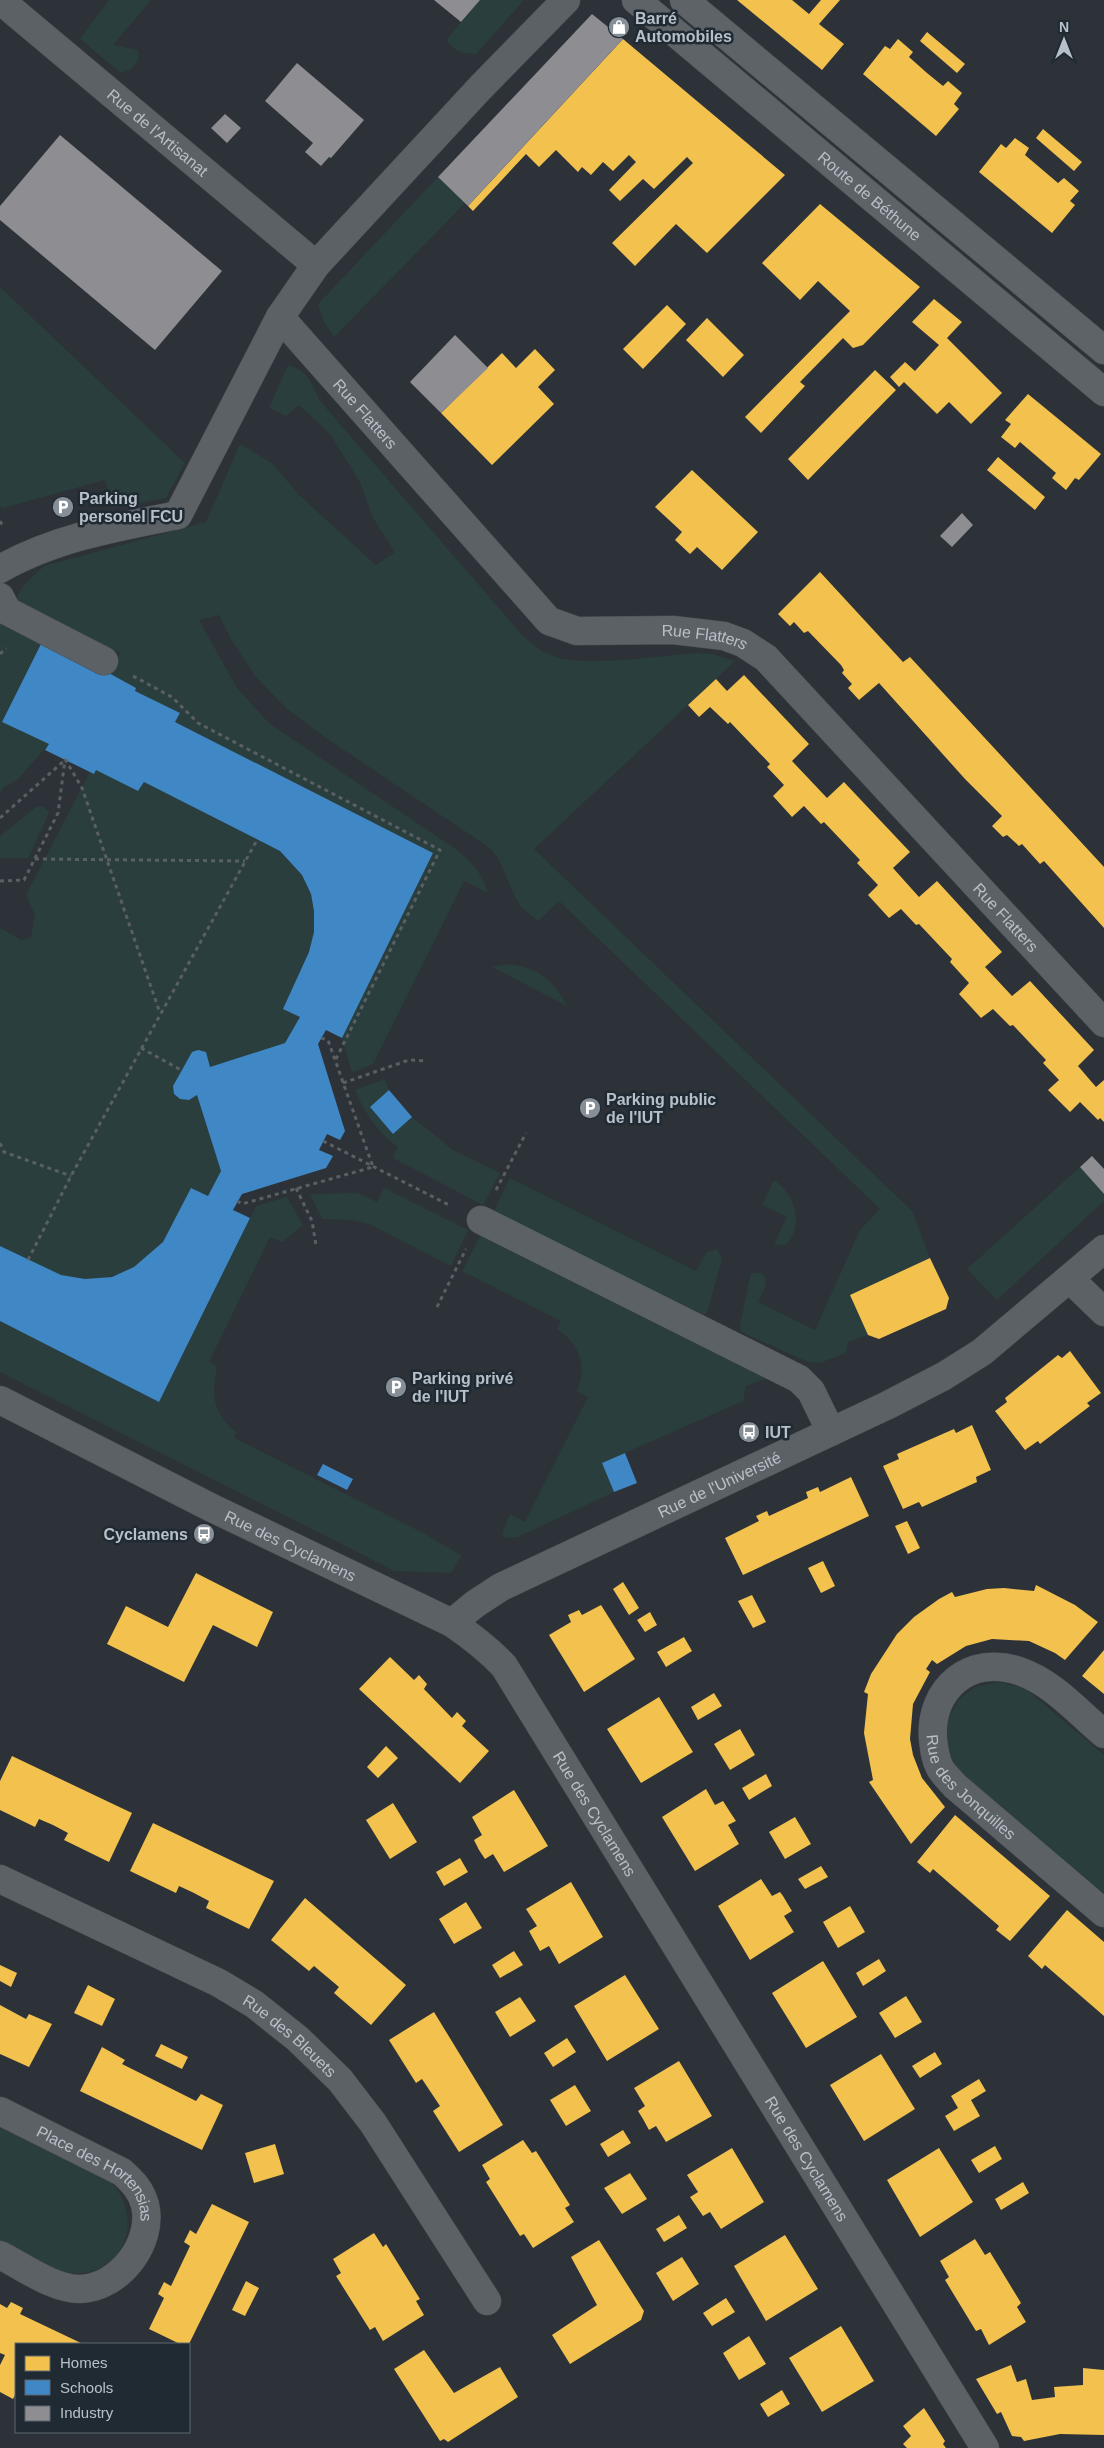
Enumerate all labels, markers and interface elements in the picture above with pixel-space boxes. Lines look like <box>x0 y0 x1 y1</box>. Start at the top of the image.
place label: Barré Automobiles <box>635 10 732 45</box>
shop icon: Barré Automobiles <box>607 15 631 39</box>
north arrow <box>1039 15 1089 65</box>
text: N <box>1059 19 1069 35</box>
street label: Rue de l'Artisanat <box>104 86 212 180</box>
street label: Route de Béthune <box>815 148 925 244</box>
street label: Rue Flatters <box>330 376 400 452</box>
place label: Parking personel FCU <box>79 490 183 525</box>
parking icon: Parking personel FCU <box>51 495 75 519</box>
street label: Rue Flatters <box>662 622 751 653</box>
street label: Rue Flatters <box>970 880 1042 955</box>
place label: Parking public de l'IUT <box>606 1091 716 1126</box>
parking icon: Parking public de l'IUT <box>578 1096 602 1120</box>
place label: Parking privé de l'IUT <box>412 1370 513 1405</box>
parking icon: Parking privé de l'IUT <box>384 1375 408 1399</box>
bus stop icon: IUT <box>737 1420 761 1444</box>
place label: IUT <box>765 1424 791 1441</box>
street label: Rue de l'Université <box>655 1449 784 1521</box>
street label: Rue des Cyclamens <box>222 1507 359 1585</box>
bus stop icon: Cyclamens <box>192 1522 216 1546</box>
place label: Cyclamens <box>104 1526 188 1543</box>
street label: Rue des Jonquilles <box>924 1734 1019 1843</box>
street label: Rue des Cyclamens <box>550 1748 639 1879</box>
street label: Rue des Bleuets <box>240 1991 340 2081</box>
street label: Rue des Cyclamens <box>762 2093 851 2224</box>
street label: Place des Hortensias <box>34 2123 154 2221</box>
legend <box>15 2343 190 2433</box>
text: Homes <box>60 2354 108 2371</box>
text: Schools <box>60 2379 113 2396</box>
text: Industry <box>60 2404 114 2421</box>

